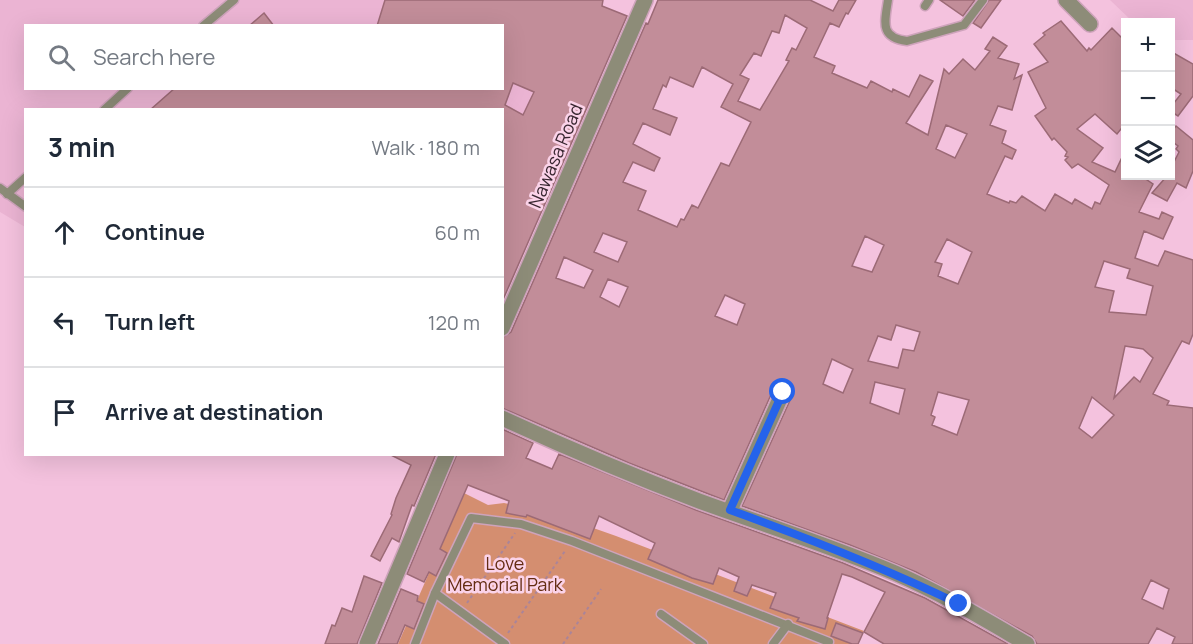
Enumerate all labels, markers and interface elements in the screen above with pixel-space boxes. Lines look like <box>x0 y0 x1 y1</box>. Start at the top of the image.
map controls <box>1121 18 1175 180</box>
button: + <box>1121 18 1175 72</box>
search box <box>24 24 504 90</box>
icon: search <box>45 41 78 74</box>
text: Search here <box>93 42 215 72</box>
button: − <box>1121 72 1175 126</box>
street label: Nawasa Road <box>522 100 588 211</box>
button: layers <box>1121 126 1175 180</box>
text: 3 min <box>48 129 115 165</box>
text: Walk · 180 m <box>371 134 480 161</box>
icon: ahead <box>48 216 81 249</box>
text: Continue <box>105 217 205 247</box>
text: 60 m <box>434 219 480 246</box>
icon: left <box>48 306 81 339</box>
text: Turn left <box>105 307 195 337</box>
text: 120 m <box>428 309 480 336</box>
route start <box>769 378 795 404</box>
icon: arrive <box>48 396 81 429</box>
text: Arrive at destination <box>105 397 323 427</box>
park label: Love Memorial Park <box>447 551 564 596</box>
route end <box>945 590 971 616</box>

